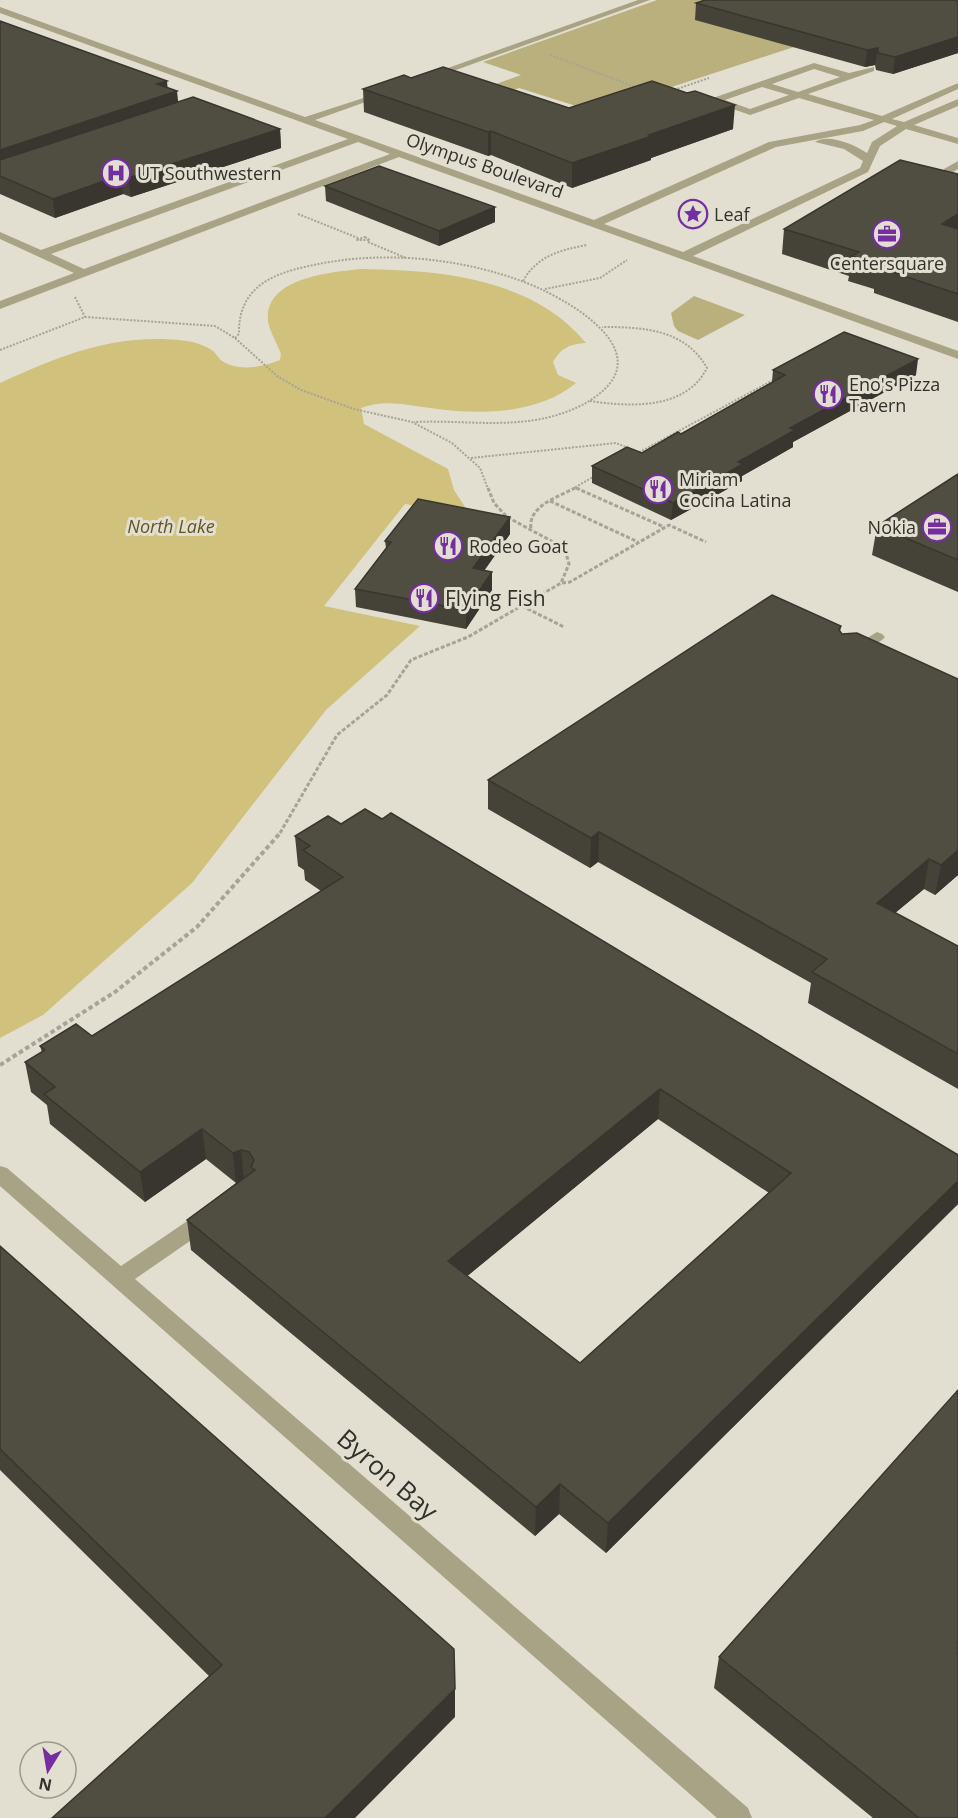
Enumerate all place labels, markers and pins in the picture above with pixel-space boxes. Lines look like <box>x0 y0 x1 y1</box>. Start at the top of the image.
hospital icon: UT Southwestern <box>100 157 132 189</box>
place label: UT Southwestern <box>137 161 281 185</box>
place icon: Leaf <box>677 198 709 230</box>
place label: Leaf <box>714 202 751 226</box>
office icon: Centersquare <box>871 218 903 250</box>
place label: Centersquare <box>830 251 944 275</box>
place label: Eno's Pizza Tavern <box>849 372 940 417</box>
restaurant icon: Eno's Pizza Tavern <box>812 378 844 410</box>
place label: Miriam Cocina Latina <box>679 467 791 512</box>
restaurant icon: Miriam Cocina Latina <box>642 473 674 505</box>
office icon: Nokia <box>921 511 953 543</box>
place label: Nokia <box>868 515 916 539</box>
restaurant icon: Rodeo Goat <box>432 530 464 562</box>
place label: Rodeo Goat <box>469 534 568 558</box>
restaurant icon: Flying Fish <box>408 582 440 614</box>
place label: Flying Fish <box>445 584 546 612</box>

